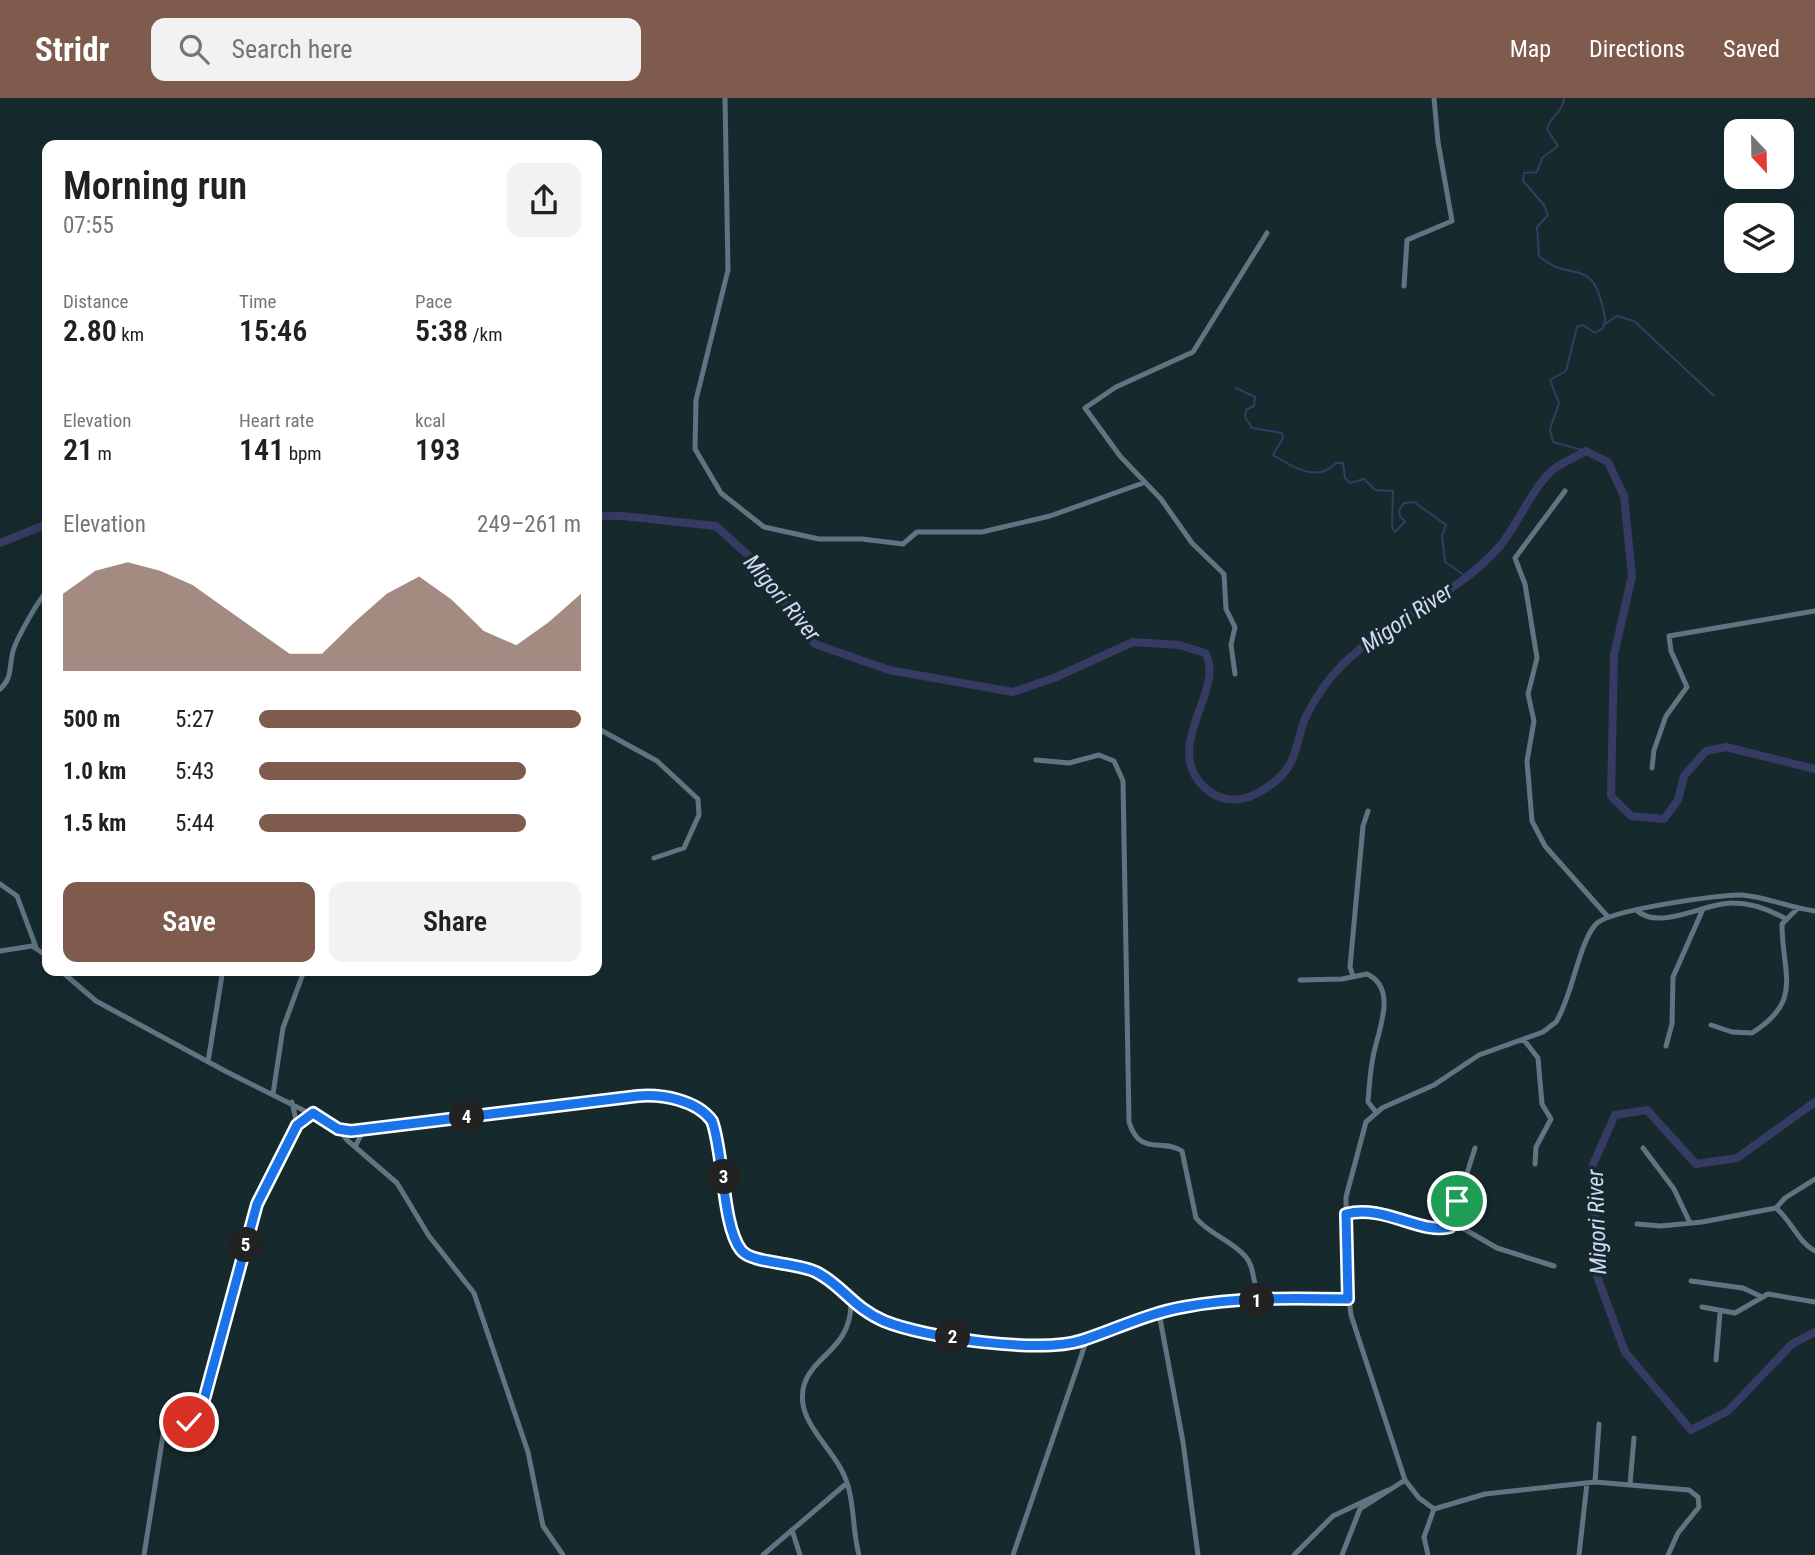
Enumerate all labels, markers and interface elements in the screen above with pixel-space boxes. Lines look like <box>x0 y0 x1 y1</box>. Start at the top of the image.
search box <box>151 18 641 81</box>
text: Stridr <box>35 30 109 69</box>
icon: search <box>175 30 213 68</box>
text: Search here <box>231 34 352 64</box>
text: Map <box>1510 35 1551 63</box>
text: Directions <box>1589 35 1685 63</box>
text: Saved <box>1723 35 1780 63</box>
north arrow <box>1724 119 1794 189</box>
map controls <box>1724 119 1794 273</box>
button: share <box>507 163 581 237</box>
text: Morning run <box>63 164 247 208</box>
button: layers <box>1724 203 1794 273</box>
text: 07:55 <box>63 212 114 239</box>
text: Distance <box>63 290 128 313</box>
text: Time <box>239 290 276 313</box>
text: Pace <box>415 290 452 313</box>
text: 2.80 <box>63 313 117 348</box>
text: 15:46 <box>239 313 307 348</box>
text: 5:38 <box>415 313 468 348</box>
text: km <box>117 323 144 346</box>
text: /km <box>468 323 502 346</box>
text: Elevation <box>63 409 131 432</box>
text: Heart rate <box>239 409 314 432</box>
text: kcal <box>415 409 446 432</box>
text: 21 <box>63 432 93 467</box>
text: 141 <box>239 432 284 467</box>
text: 193 <box>415 432 460 467</box>
text: m <box>93 442 112 465</box>
text: bpm <box>284 442 322 465</box>
text: Elevation <box>63 511 146 538</box>
text: 249–261 m <box>477 511 581 538</box>
water label: Migori River <box>738 549 827 648</box>
water label: Migori River <box>1356 577 1459 659</box>
text: 500 m <box>63 706 120 733</box>
text: 5:27 <box>175 706 214 733</box>
text: 1.0 km <box>63 758 126 785</box>
text: 5:43 <box>175 758 214 785</box>
text: 1.5 km <box>63 810 126 837</box>
text: 5:44 <box>175 810 214 837</box>
button: Save <box>63 882 315 962</box>
button: Share <box>329 882 581 962</box>
pin: 4 <box>449 1100 484 1134</box>
text: 4 <box>462 1105 471 1128</box>
pin: 3 <box>706 1160 742 1194</box>
text: 3 <box>719 1165 728 1188</box>
water label: Migori River <box>1582 1168 1612 1275</box>
pin <box>1427 1171 1487 1231</box>
icon: arrive <box>1438 1182 1476 1220</box>
pin: 5 <box>229 1228 264 1262</box>
text: 5 <box>241 1233 250 1256</box>
pin: 1 <box>1240 1284 1274 1318</box>
text: 1 <box>1252 1289 1261 1312</box>
pin: 2 <box>936 1320 970 1354</box>
text: 2 <box>948 1325 957 1348</box>
pin <box>159 1392 219 1452</box>
icon: check <box>170 1403 208 1441</box>

